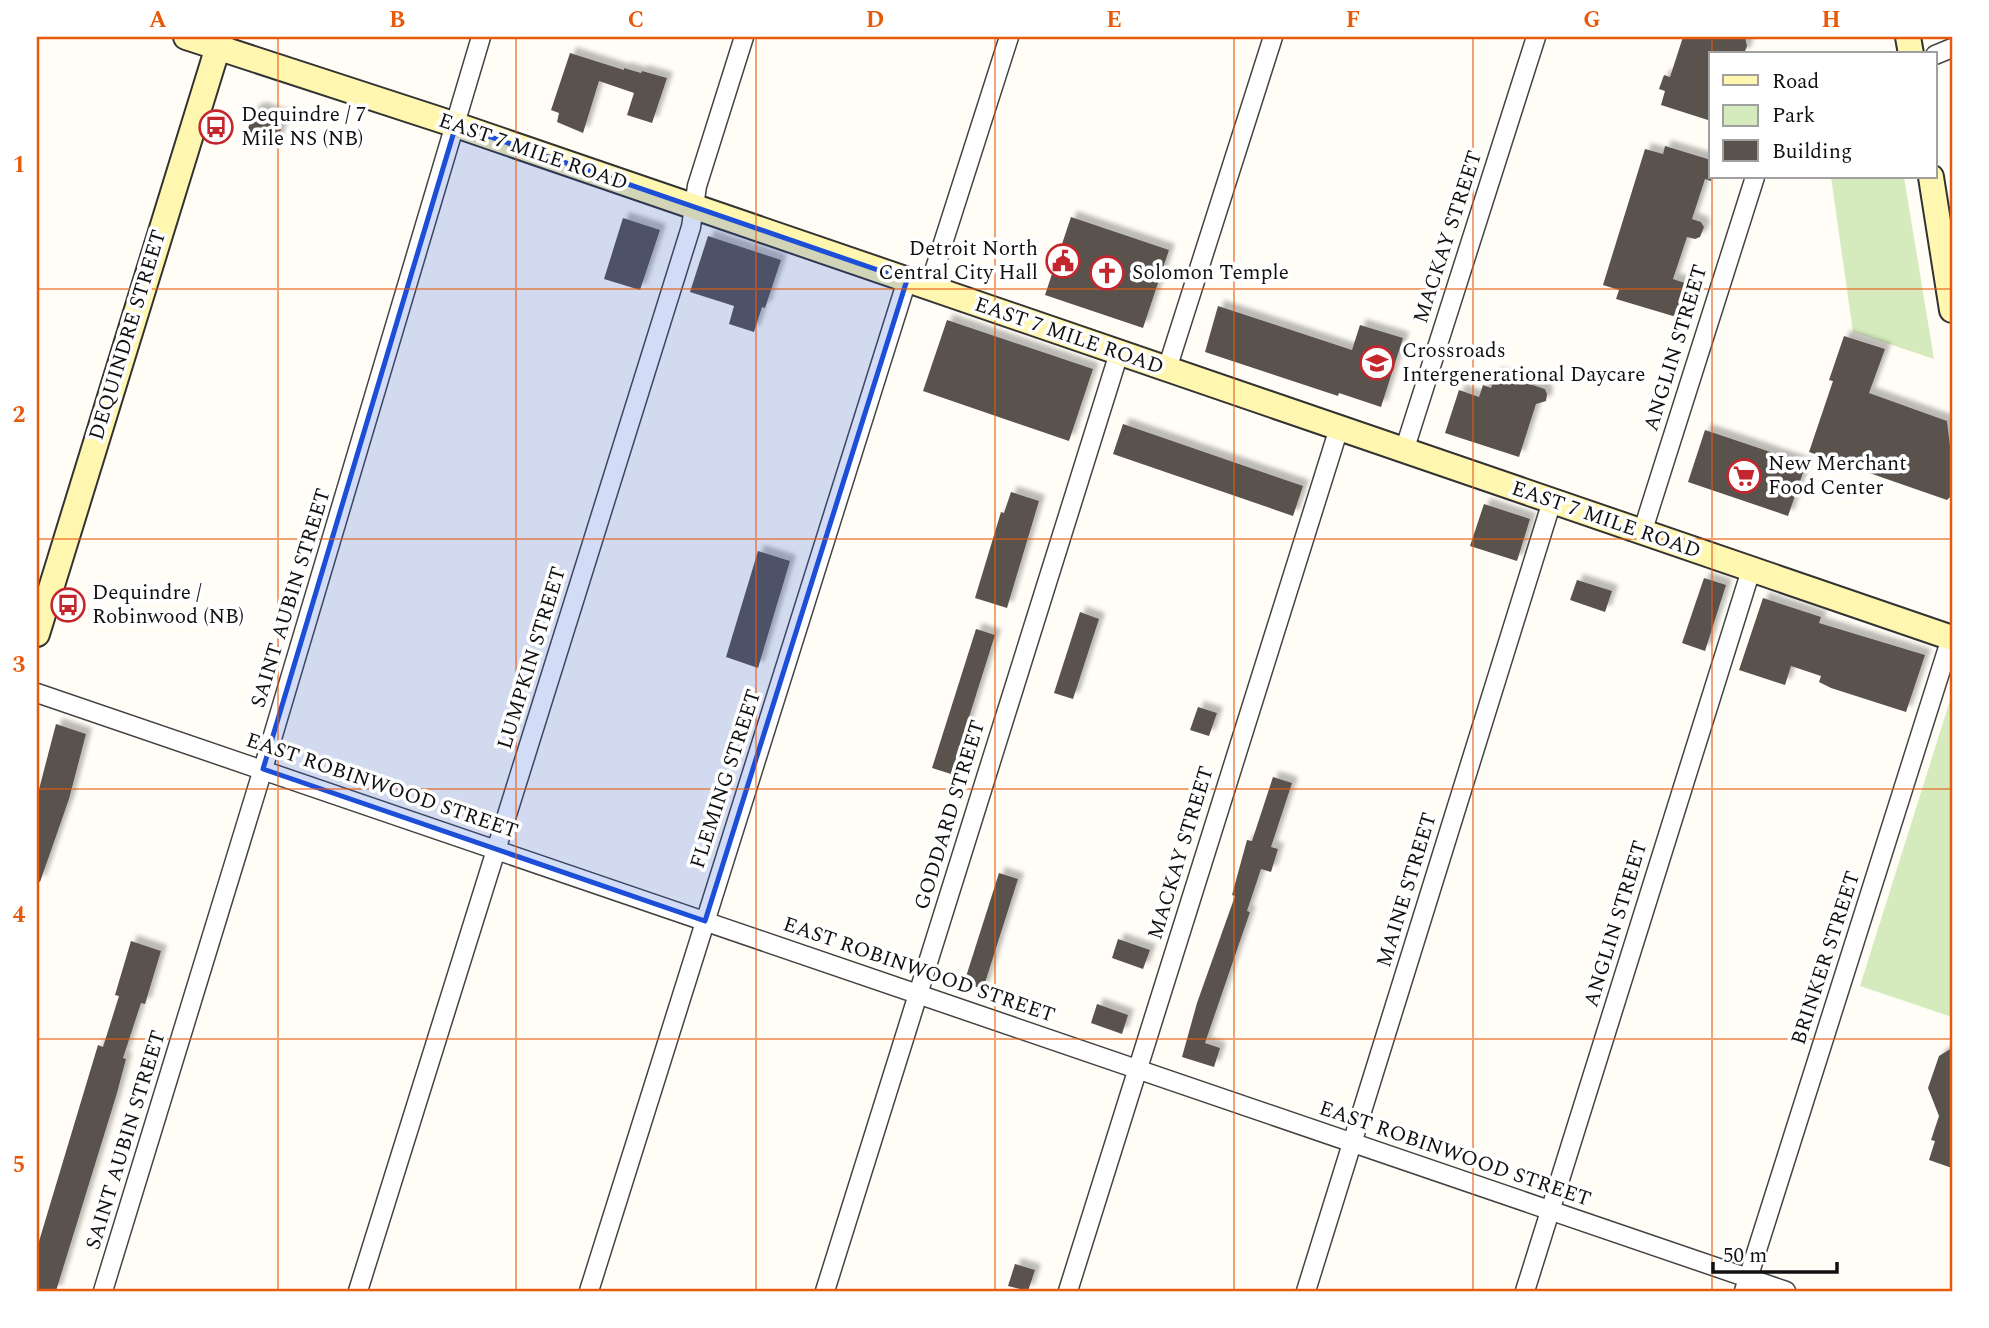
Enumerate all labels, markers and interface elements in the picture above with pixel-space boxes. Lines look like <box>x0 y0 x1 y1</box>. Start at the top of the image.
text: A <box>149 3 167 38</box>
text: B <box>389 3 405 38</box>
text: C <box>628 3 644 38</box>
text: D <box>866 3 884 38</box>
text: E <box>1106 3 1122 38</box>
text: F <box>1346 3 1360 38</box>
text: G <box>1583 3 1601 38</box>
text: H <box>1821 3 1841 38</box>
legend <box>1709 52 1937 178</box>
text: Road <box>1772 66 1819 98</box>
place label: Dequindre / 7 Mile NS (NB) <box>241 99 366 155</box>
text: Park <box>1772 100 1816 132</box>
street label: EAST 7 MILE ROAD <box>434 105 632 199</box>
bus stop icon: Dequindre / 7 Mile NS (NB) <box>197 108 235 146</box>
text: Building <box>1772 136 1852 168</box>
street label: MACKAY STREET <box>1405 146 1491 328</box>
text: 1 <box>13 148 25 183</box>
street label: DEQUINDRE STREET <box>81 226 175 444</box>
place label: Detroit North Central City Hall <box>878 233 1038 289</box>
public building icon: Detroit North Central City Hall <box>1044 242 1082 280</box>
church icon: Solomon Temple <box>1088 254 1126 292</box>
place label: Solomon Temple <box>1132 257 1289 289</box>
street label: ANGLIN STREET <box>1635 261 1717 435</box>
street label: EAST 7 MILE ROAD <box>970 289 1168 383</box>
place label: Crossroads Intergenerational Daycare <box>1402 335 1645 391</box>
school or university icon: Crossroads Intergenerational Daycare <box>1358 344 1396 382</box>
text: 2 <box>13 398 26 433</box>
place label: New Merchant Food Center <box>1768 448 1907 504</box>
supermarket icon: New Merchant Food Center <box>1725 457 1763 495</box>
street label: EAST 7 MILE ROAD <box>1507 473 1705 567</box>
street label: SAINT AUBIN STREET <box>242 484 340 712</box>
street label: LUMPKIN STREET <box>489 563 575 753</box>
place label: Dequindre / Robinwood (NB) <box>92 577 244 633</box>
bus stop icon: Dequindre / Robinwood (NB) <box>49 586 87 624</box>
text: 3 <box>13 648 26 683</box>
street label: FLEMING STREET <box>682 685 770 873</box>
street label: GODDARD STREET <box>906 716 994 914</box>
street label: EAST ROBINWOOD STREET <box>242 724 522 848</box>
street label: MACKAY STREET <box>1139 762 1223 944</box>
street label: MAINE STREET <box>1368 809 1446 971</box>
street label: ANGLIN STREET <box>1575 837 1657 1011</box>
street label: BRINKER STREET <box>1783 867 1869 1049</box>
text: 4 <box>13 898 26 933</box>
street label: EAST ROBINWOOD STREET <box>779 908 1059 1032</box>
street label: SAINT AUBIN STREET <box>77 1026 175 1254</box>
street label: EAST ROBINWOOD STREET <box>1315 1092 1595 1216</box>
text: 5 <box>13 1148 25 1183</box>
scale bar <box>1713 1230 1837 1274</box>
text: 50 m <box>1723 1240 1767 1272</box>

